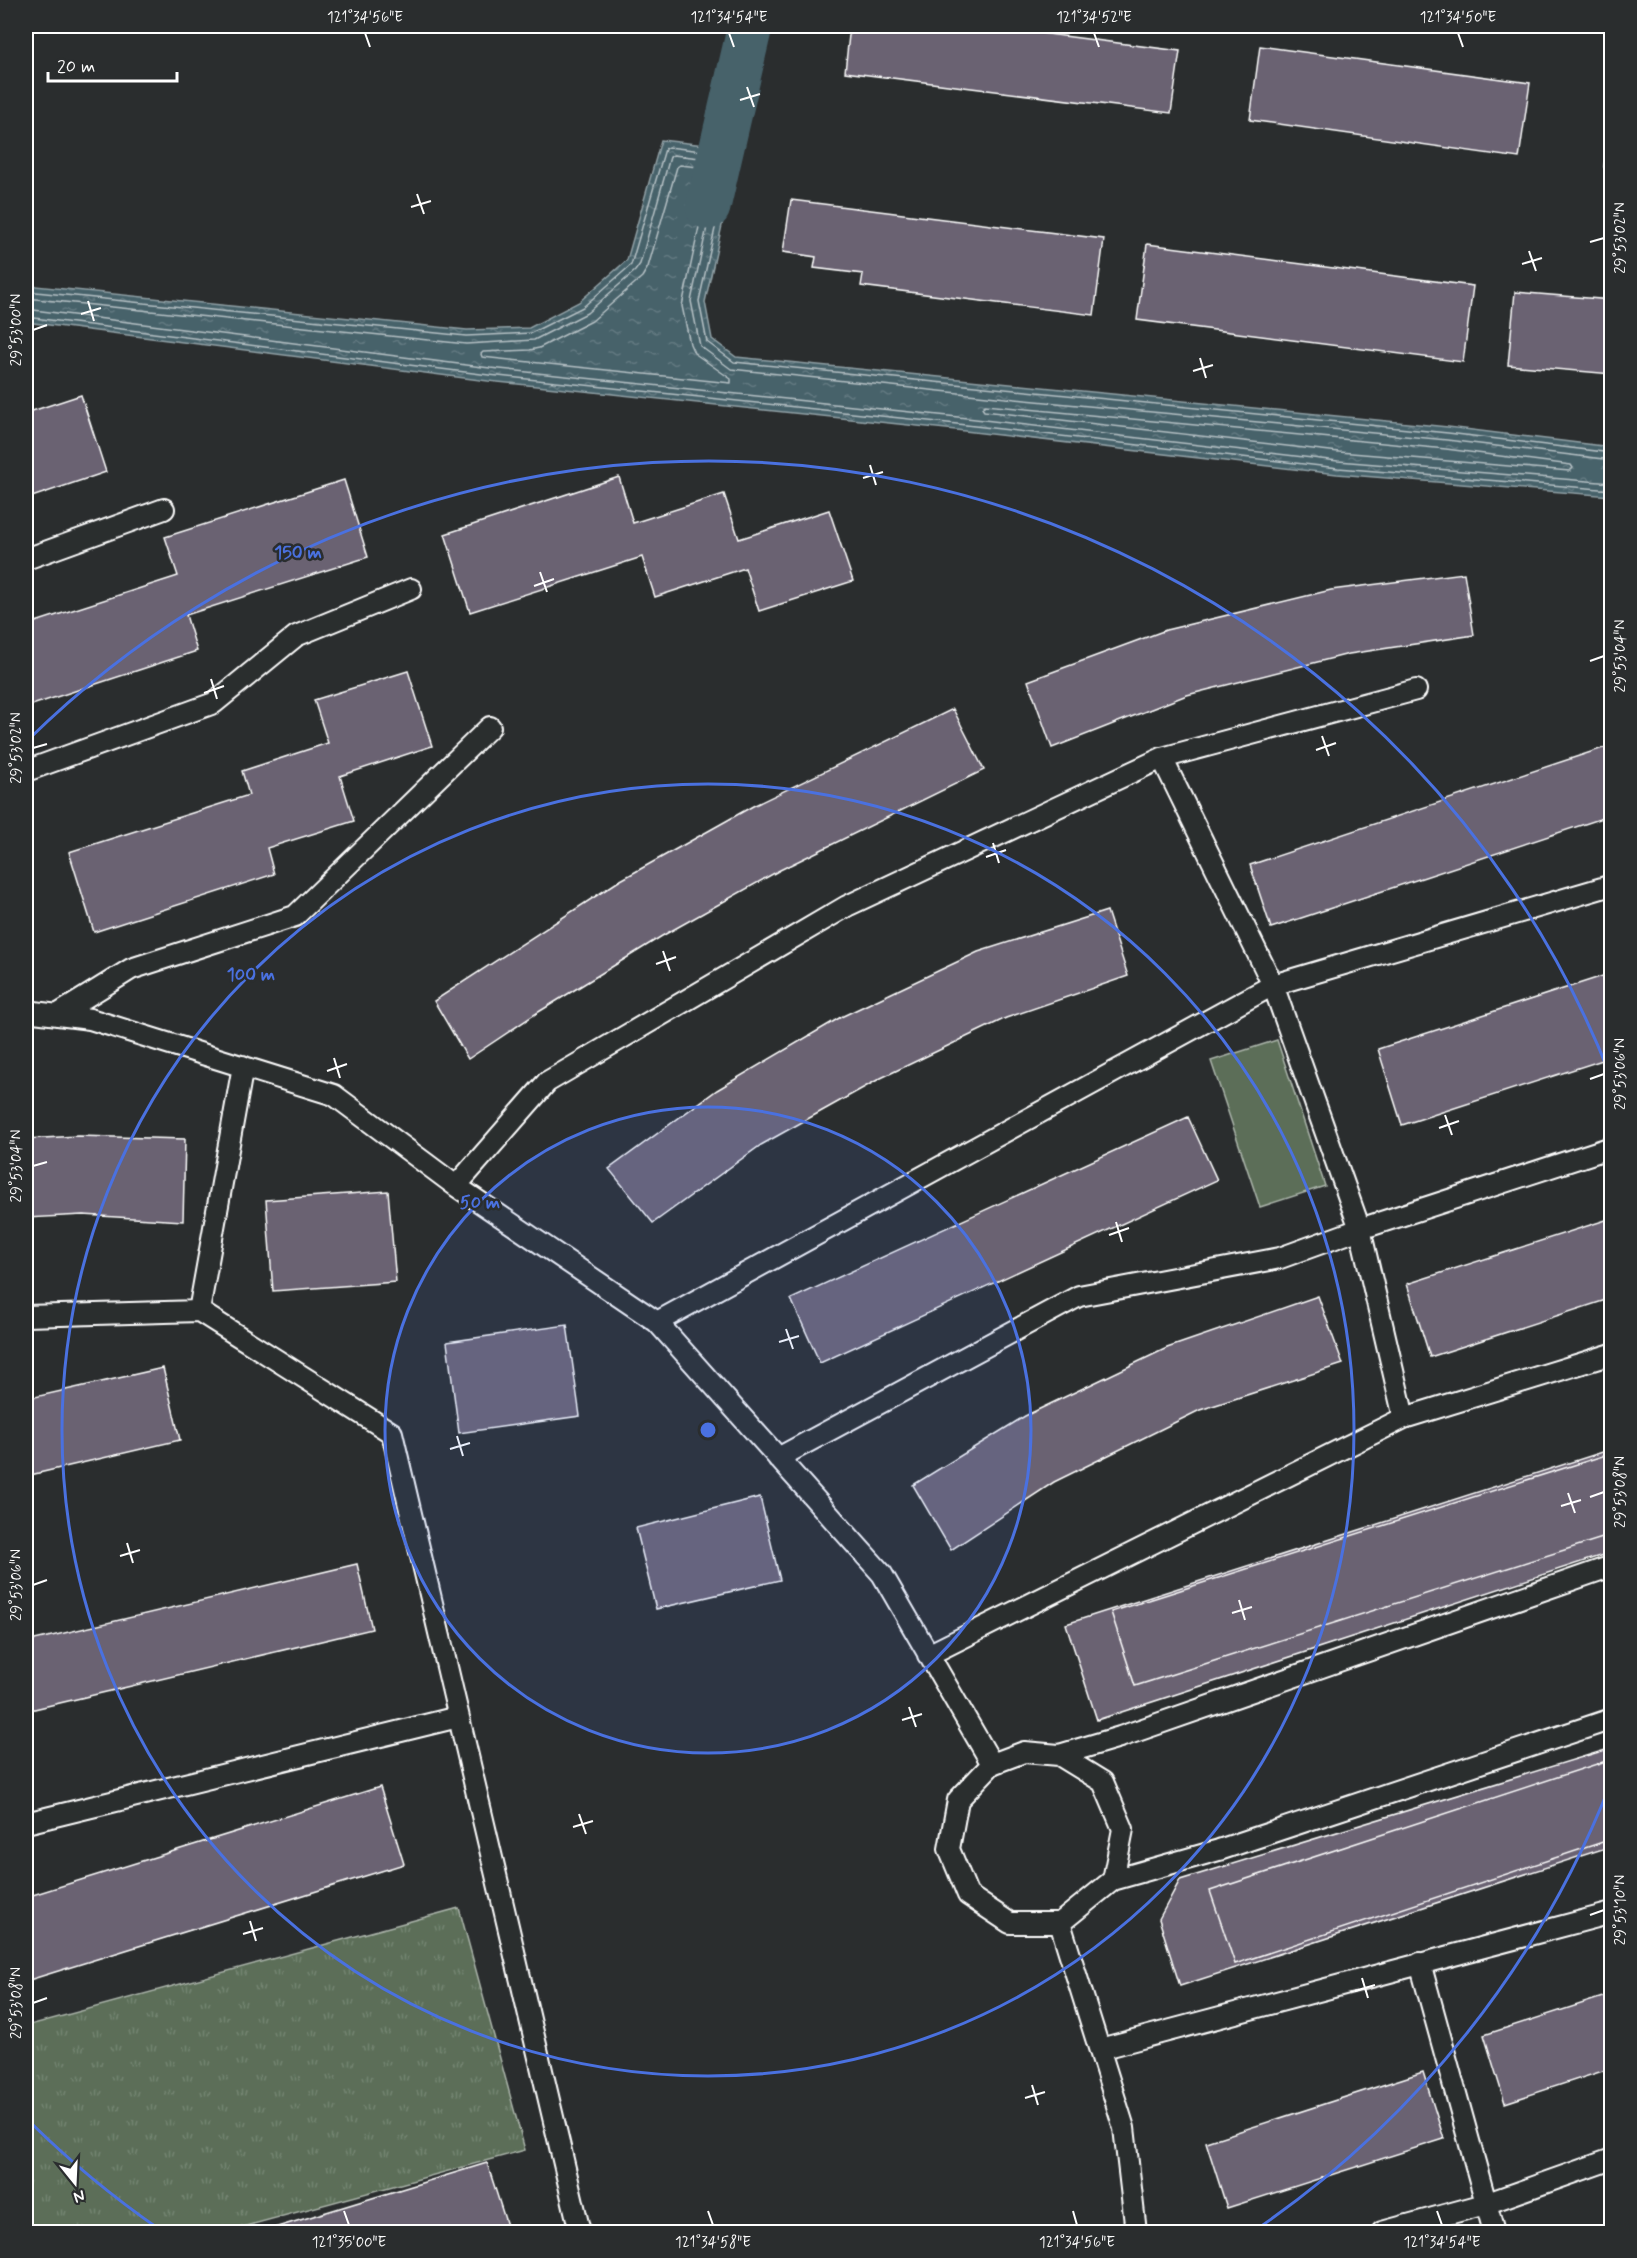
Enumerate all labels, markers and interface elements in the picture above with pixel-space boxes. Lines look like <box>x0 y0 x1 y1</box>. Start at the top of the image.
text: 121°34'56"E <box>327 8 403 28</box>
text: 121°34'54"E <box>691 8 768 28</box>
text: 121°34'52"E <box>1056 8 1132 28</box>
text: 121°34'50"E <box>1420 8 1496 28</box>
scale bar <box>48 45 177 83</box>
text: 20 m <box>57 55 95 79</box>
text: 29°53'02"N <box>1611 202 1631 274</box>
text: 29°53'00"N <box>7 294 27 366</box>
text: 150 m <box>274 541 322 565</box>
text: 29°53'04"N <box>1611 620 1631 692</box>
text: 29°53'02"N <box>7 712 27 784</box>
text: 100 m <box>227 963 275 987</box>
text: 29°53'06"N <box>1611 1038 1631 1110</box>
text: 29°53'04"N <box>7 1130 27 1202</box>
text: 50 m <box>460 1191 500 1215</box>
centre of rings <box>698 1420 718 1440</box>
text: 29°53'08"N <box>1611 1456 1631 1528</box>
text: 29°53'06"N <box>7 1549 27 1621</box>
text: 29°53'10"N <box>1611 1875 1631 1945</box>
text: 29°53'08"N <box>7 1967 27 2039</box>
north arrow <box>45 2153 105 2213</box>
text: N <box>71 2184 87 2207</box>
text: 121°35'00"E <box>312 2233 387 2253</box>
text: 121°34'58"E <box>675 2233 751 2253</box>
text: 121°34'56"E <box>1039 2233 1115 2253</box>
text: 121°34'54"E <box>1404 2233 1481 2253</box>

